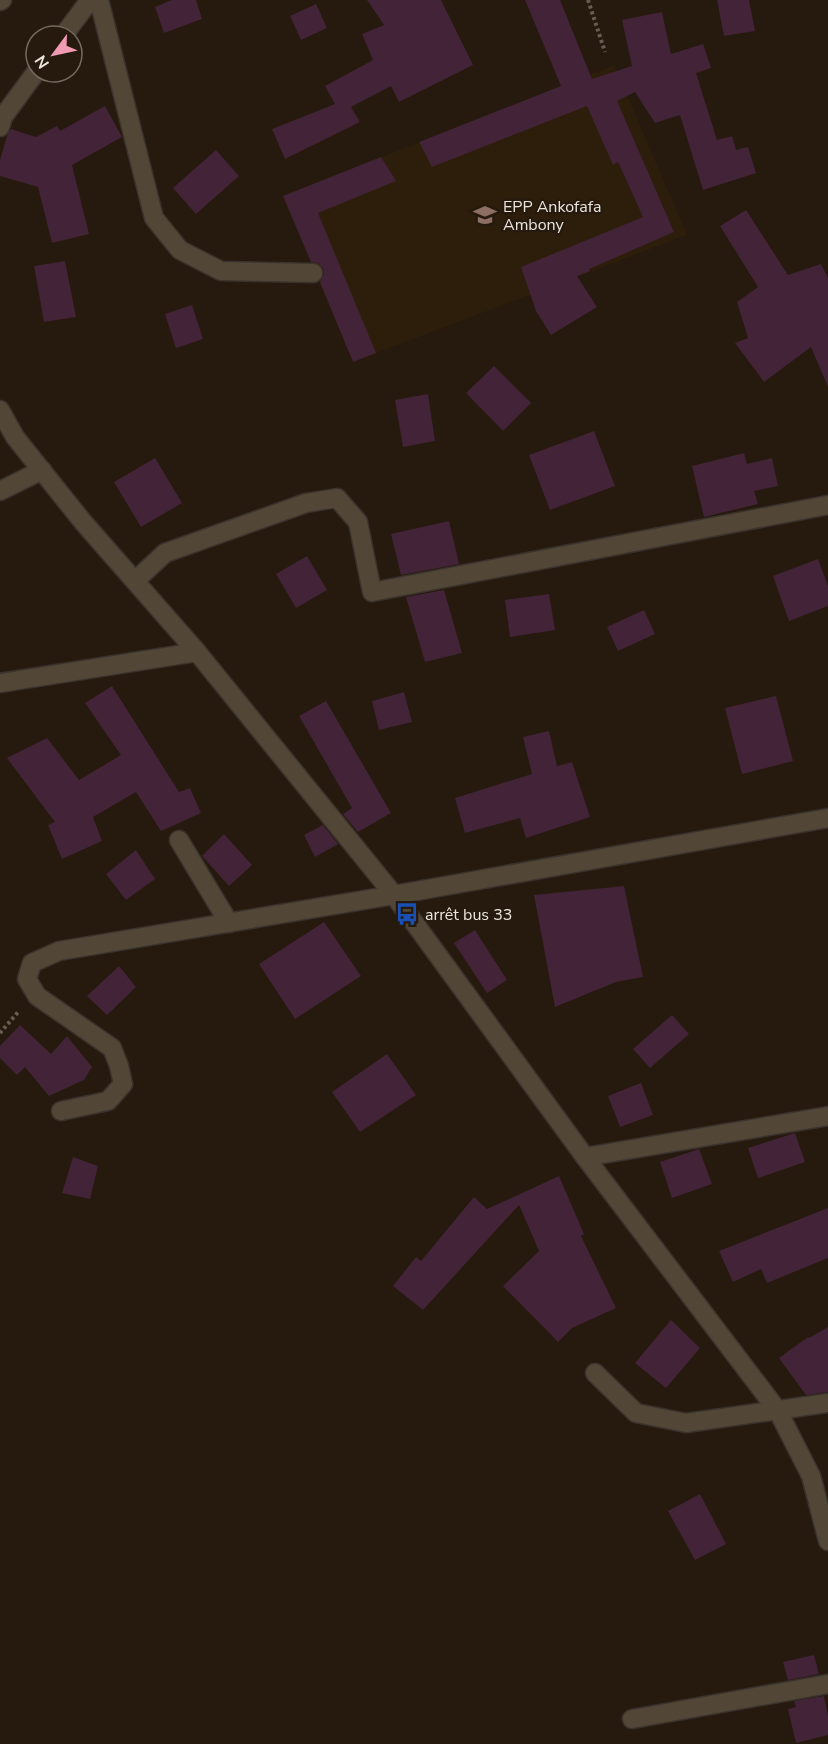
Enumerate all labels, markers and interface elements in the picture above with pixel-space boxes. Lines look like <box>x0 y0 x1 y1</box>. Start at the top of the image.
north arrow <box>24 24 84 84</box>
text: N <box>30 51 55 73</box>
place label: EPP Ankofafa Ambony <box>503 196 602 236</box>
school or university icon: EPP Ankofafa Ambony <box>472 202 498 228</box>
bus stop icon: arrêt bus 33 <box>394 901 420 927</box>
place label: arrêt bus 33 <box>425 904 512 926</box>

